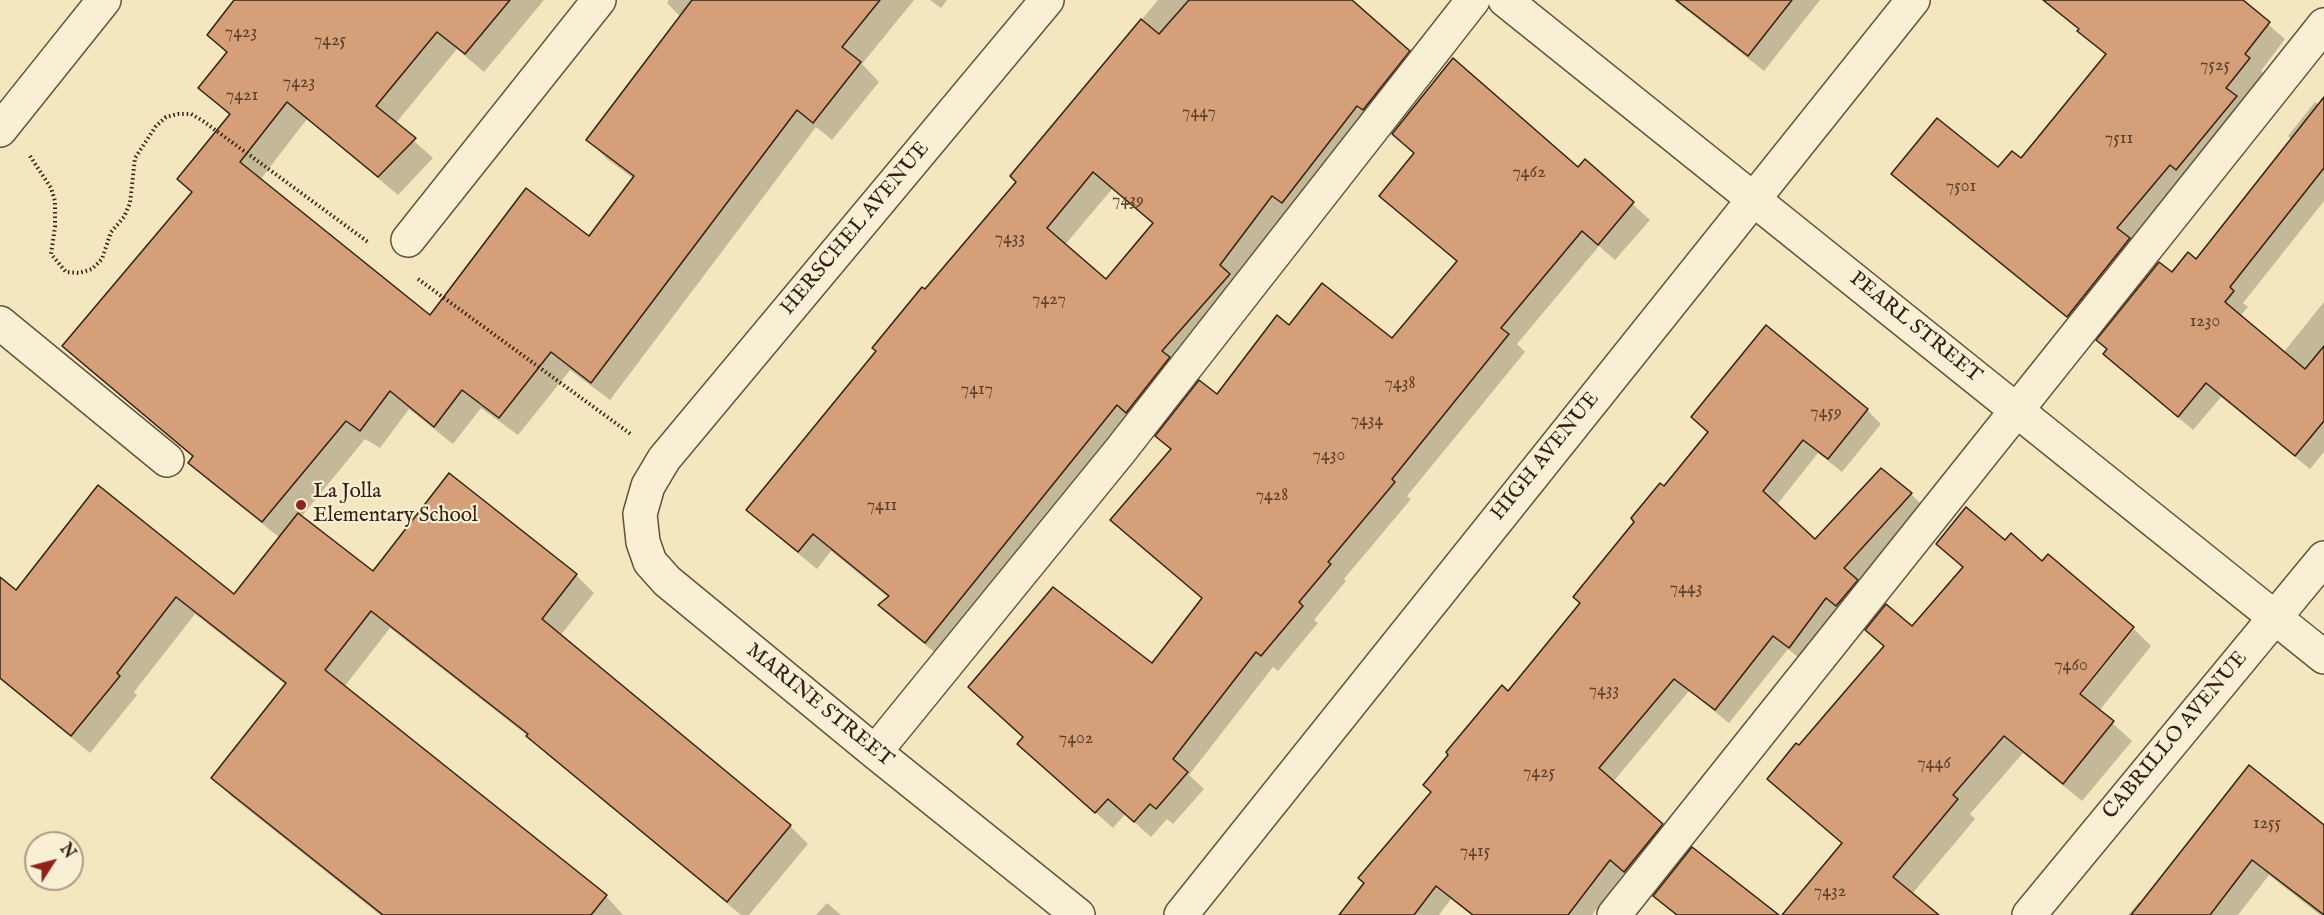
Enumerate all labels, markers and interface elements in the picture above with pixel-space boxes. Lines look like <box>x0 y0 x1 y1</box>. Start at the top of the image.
house number: 7423 <box>225 22 257 44</box>
house number: 7425 <box>314 30 346 52</box>
house number: 7525 <box>2200 55 2230 77</box>
house number: 7423 <box>283 72 315 94</box>
house number: 7421 <box>226 85 258 107</box>
house number: 7447 <box>1182 102 1216 124</box>
house number: 7511 <box>2105 128 2133 150</box>
street label: HERSCHEL AVENUE <box>776 137 936 321</box>
house number: 7462 <box>1512 162 1546 184</box>
house number: 7501 <box>1946 176 1976 198</box>
house number: 7439 <box>1112 190 1144 212</box>
house number: 7433 <box>995 228 1025 250</box>
street label: PEARL STREET <box>1844 267 1986 389</box>
house number: 7427 <box>1032 289 1066 311</box>
house number: 1230 <box>2190 311 2220 333</box>
house number: 7438 <box>1385 373 1415 395</box>
house number: 7417 <box>961 379 993 401</box>
street label: HIGH AVENUE <box>1486 388 1606 526</box>
house number: 7459 <box>1810 402 1842 424</box>
house number: 7434 <box>1351 410 1383 432</box>
house number: 7430 <box>1313 445 1345 467</box>
place label: La Jolla Elementary School <box>313 480 478 530</box>
house number: 7428 <box>1256 485 1288 507</box>
house number: 7411 <box>867 495 897 517</box>
marker: La Jolla Elementary School <box>294 498 308 512</box>
house number: 7443 <box>1670 578 1702 600</box>
street label: MARINE STREET <box>740 639 898 773</box>
street label: CABRILLO AVENUE <box>2098 647 2254 825</box>
house number: 7460 <box>2054 655 2088 677</box>
house number: 7433 <box>1589 680 1619 702</box>
house number: 7402 <box>1059 728 1093 750</box>
house number: 7446 <box>1917 753 1951 775</box>
house number: 7425 <box>1523 762 1555 784</box>
house number: 1255 <box>2253 813 2281 835</box>
north arrow <box>24 831 84 891</box>
text: N <box>55 840 79 863</box>
house number: 7415 <box>1460 841 1490 863</box>
house number: 7432 <box>1814 881 1846 903</box>

